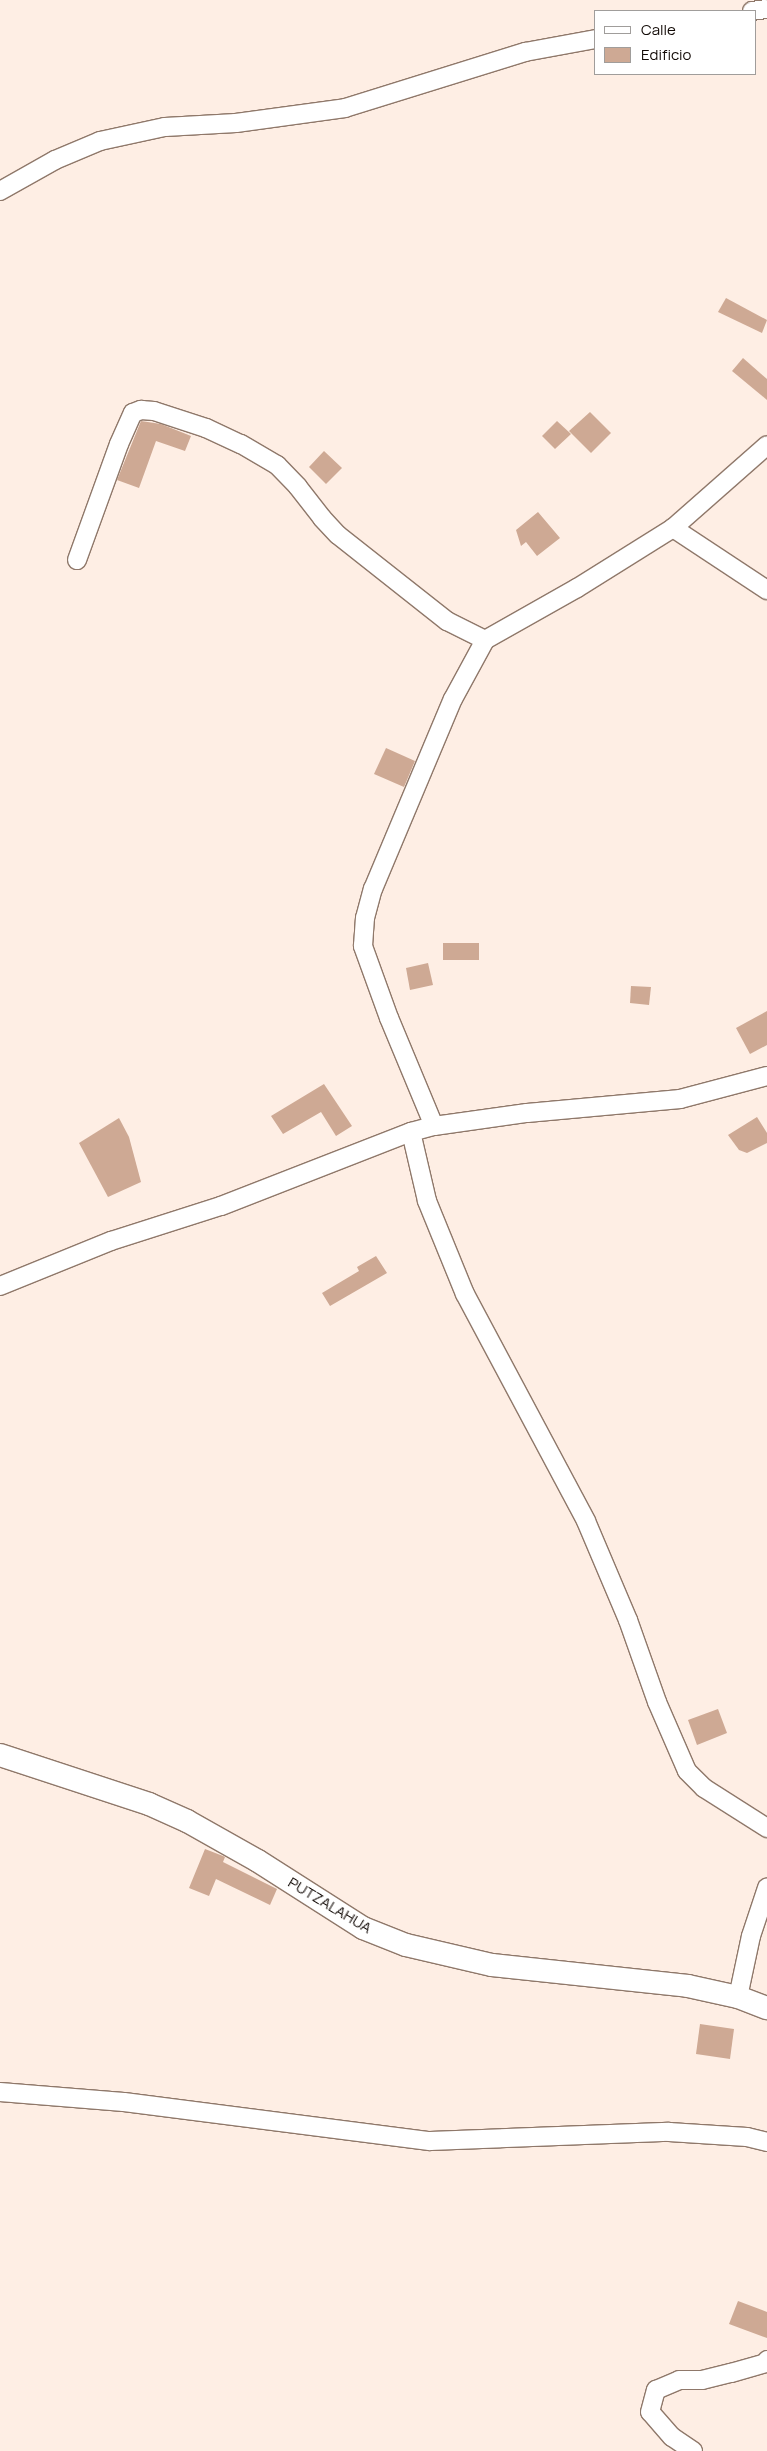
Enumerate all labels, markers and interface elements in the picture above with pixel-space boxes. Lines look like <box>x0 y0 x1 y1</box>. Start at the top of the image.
legend <box>594 10 757 75</box>
text: Calle <box>641 19 676 40</box>
text: Edificio <box>641 44 691 65</box>
street label: PUTZALAHUA <box>285 1873 375 1937</box>

